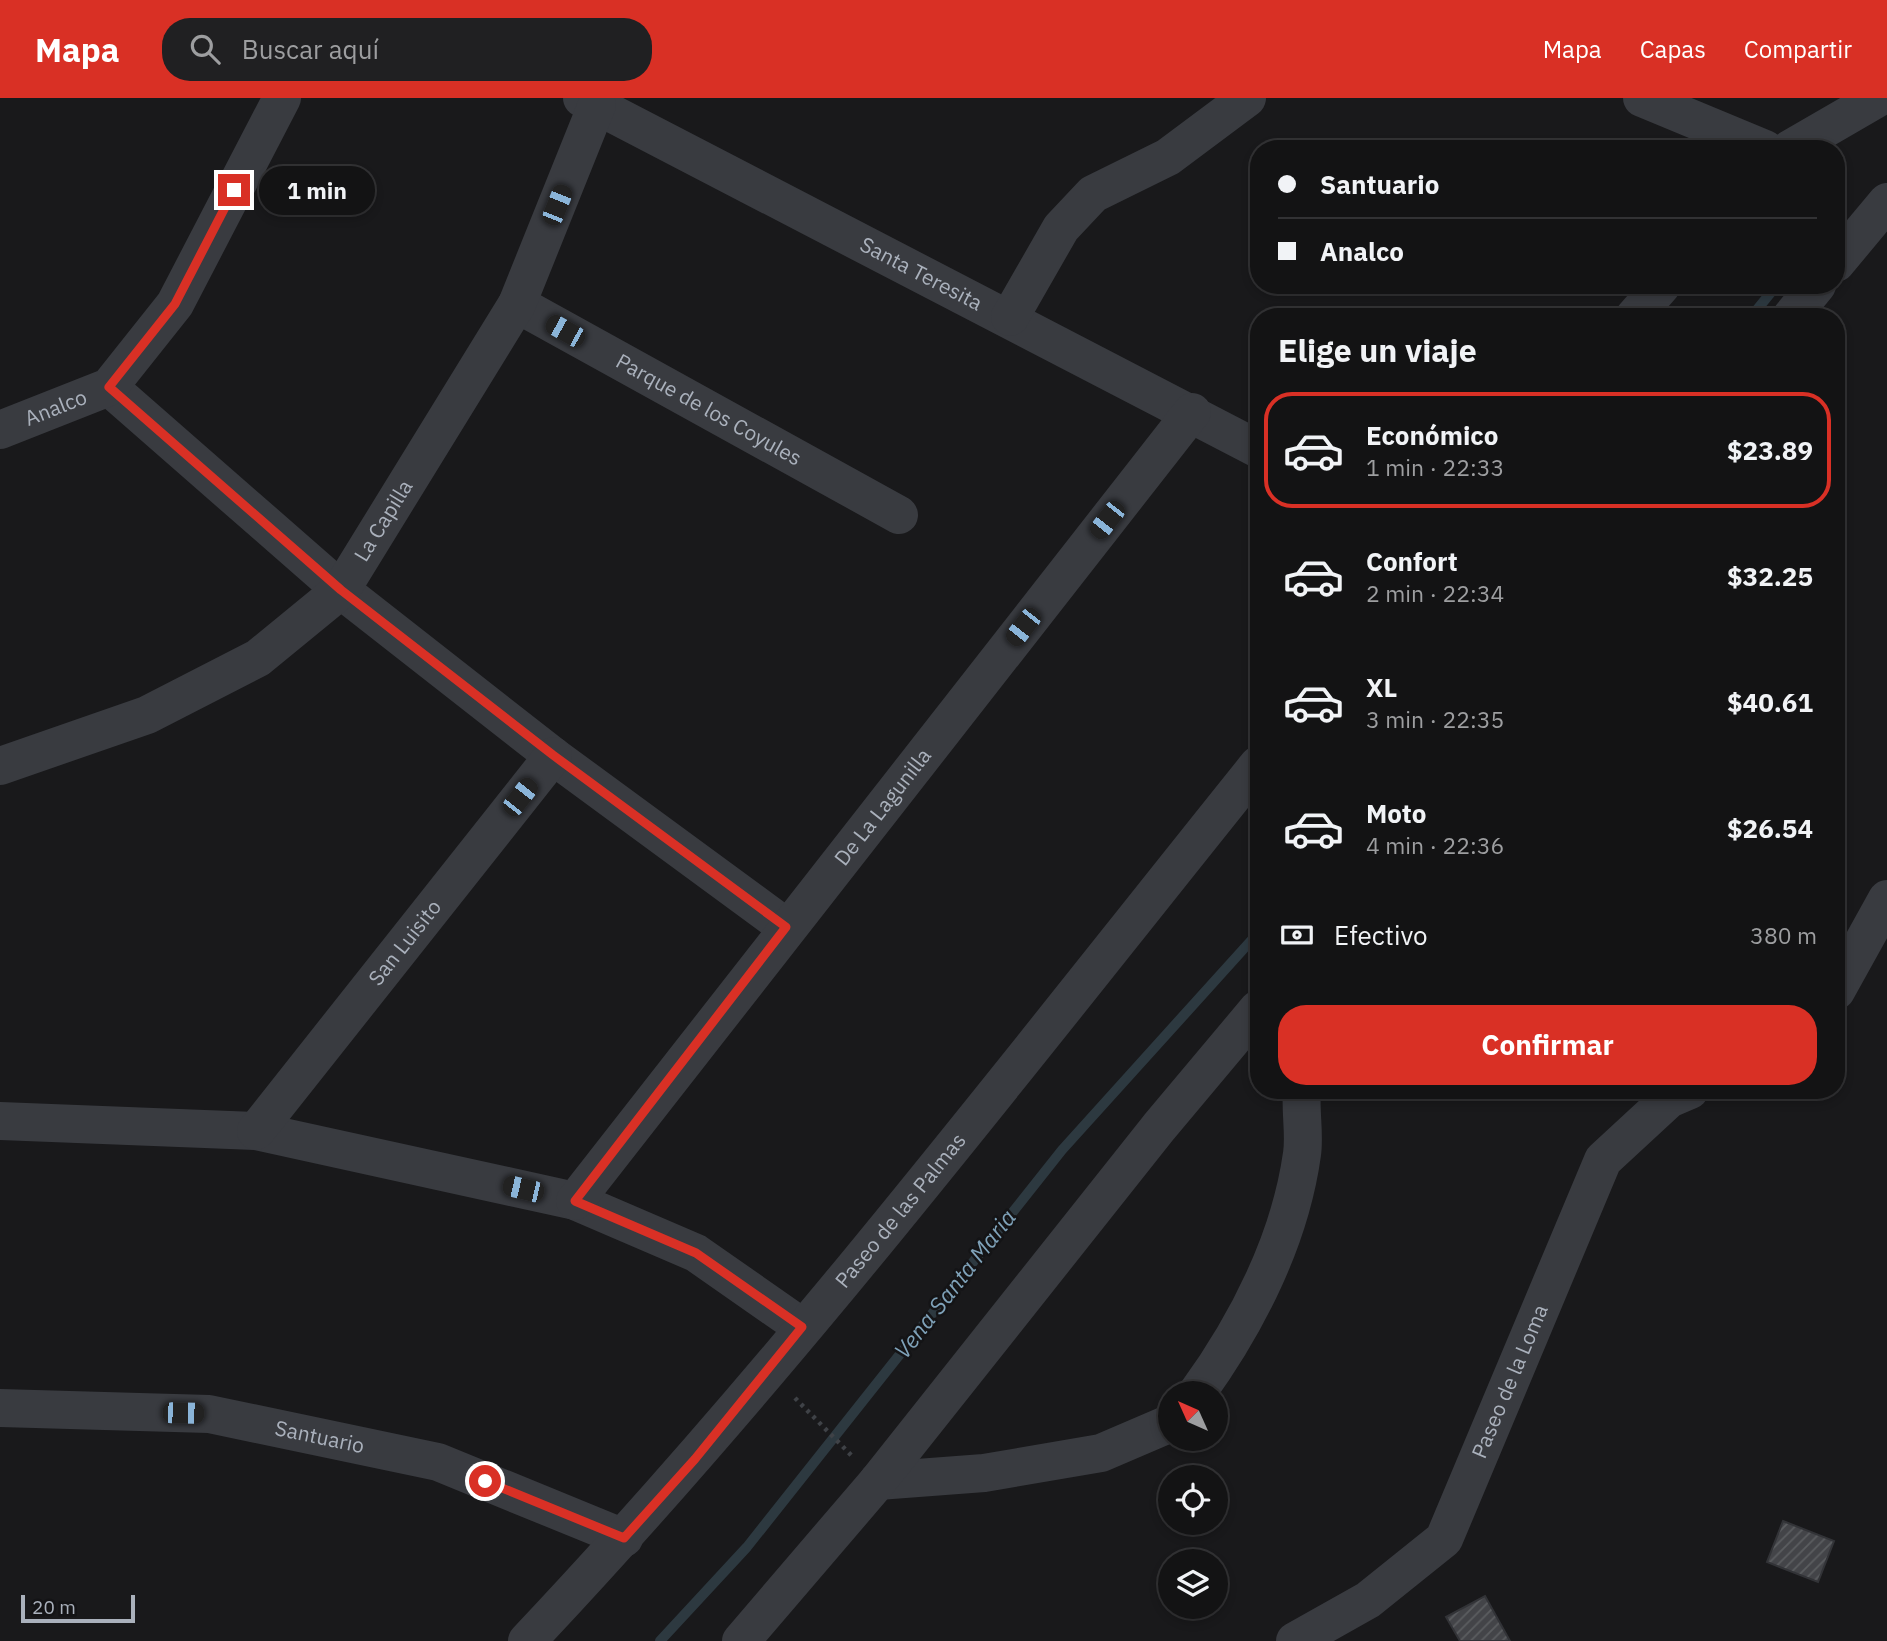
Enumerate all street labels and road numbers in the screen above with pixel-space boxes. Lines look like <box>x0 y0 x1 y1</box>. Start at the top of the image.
street label: Santa Teresita <box>855 230 988 317</box>
street label: Parque de los Coyules <box>611 346 807 472</box>
street label: Analco <box>20 382 91 432</box>
street label: La Capilla <box>347 474 419 566</box>
street label: De La Lagunilla <box>828 742 937 871</box>
street label: San Luisito <box>361 893 447 991</box>
street label: Paseo de las Palmas <box>828 1127 972 1293</box>
street label: Paseo de la Loma <box>1464 1300 1554 1462</box>
street label: Santuario <box>272 1413 367 1459</box>

